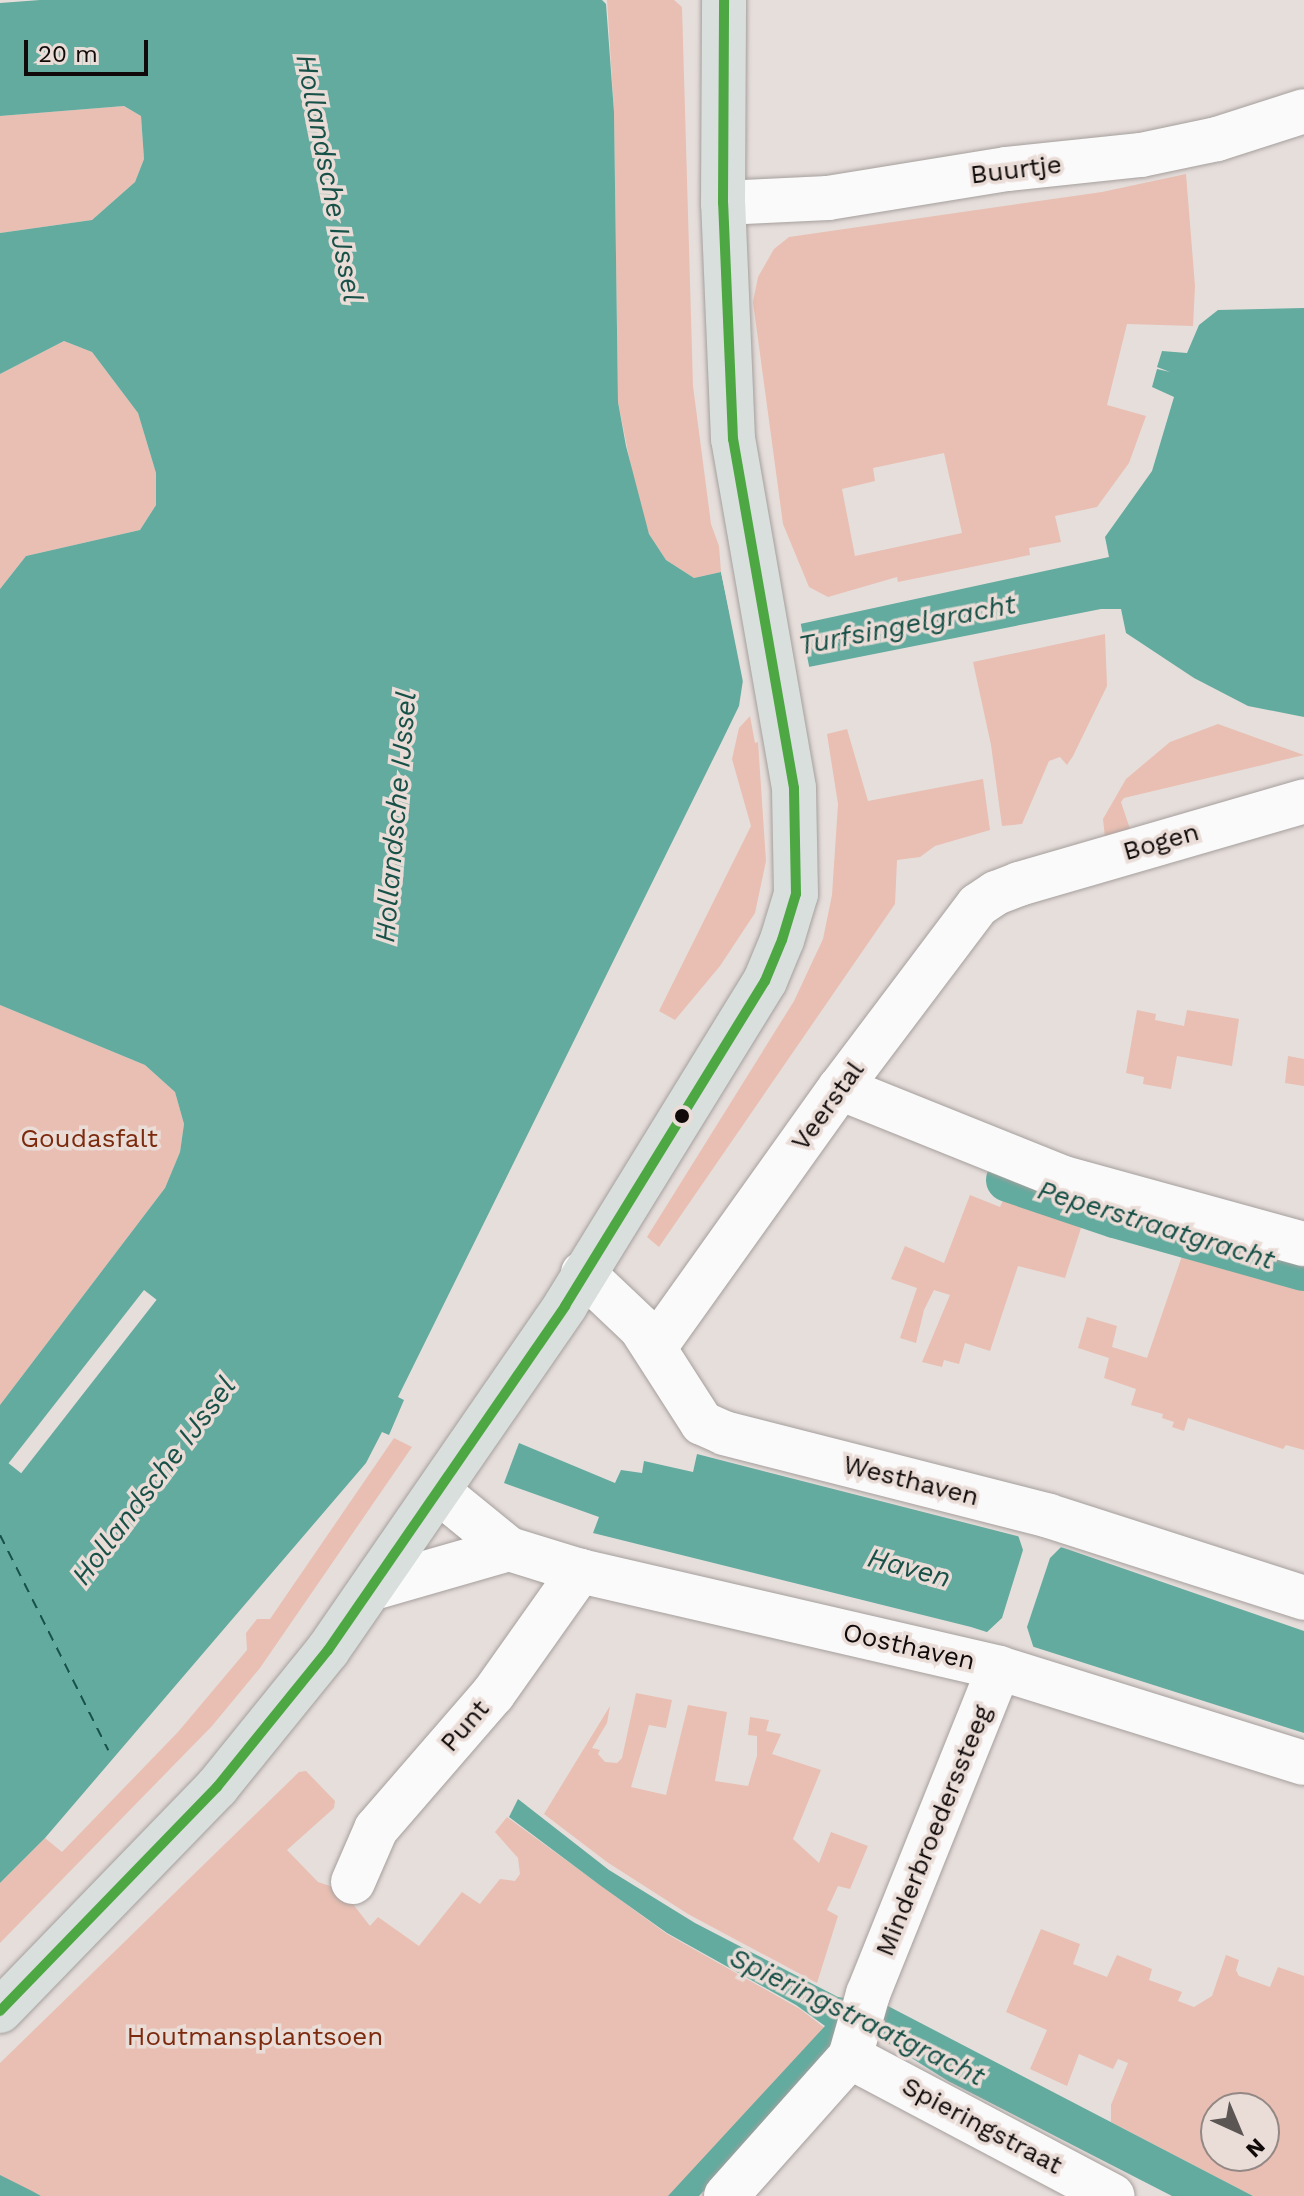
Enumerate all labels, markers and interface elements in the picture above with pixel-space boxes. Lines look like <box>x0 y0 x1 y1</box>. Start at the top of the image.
scale bar <box>28 24 152 74</box>
text: 20 m <box>38 40 98 68</box>
water label: Hollandsche IJssel <box>288 51 370 305</box>
street label: Buurtje <box>969 149 1063 191</box>
water label: Turfsingelgracht <box>795 587 1019 663</box>
water label: Hollandsche IJssel <box>368 690 424 944</box>
street label: Bogen <box>1119 816 1203 868</box>
street label: Veerstal <box>785 1055 871 1157</box>
unlabelled marker <box>674 1108 690 1124</box>
park label: Goudasfalt <box>20 1123 158 1155</box>
water label: Peperstraatgracht <box>1034 1173 1278 1277</box>
water label: Hollandsche IJssel <box>65 1370 243 1592</box>
street label: Westhaven <box>840 1449 982 1513</box>
water label: Haven <box>864 1541 954 1595</box>
street label: Oosthaven <box>840 1617 978 1677</box>
street label: Punt <box>434 1694 496 1758</box>
street label: Minderbroederssteeg <box>869 1701 999 1961</box>
water label: Spieringstraatgracht <box>724 1941 990 2093</box>
park label: Houtmansplantsoen <box>127 2021 383 2053</box>
street label: Spieringstraat <box>897 2071 1067 2181</box>
north arrow <box>1200 2092 1280 2172</box>
text: N <box>1241 2134 1270 2163</box>

